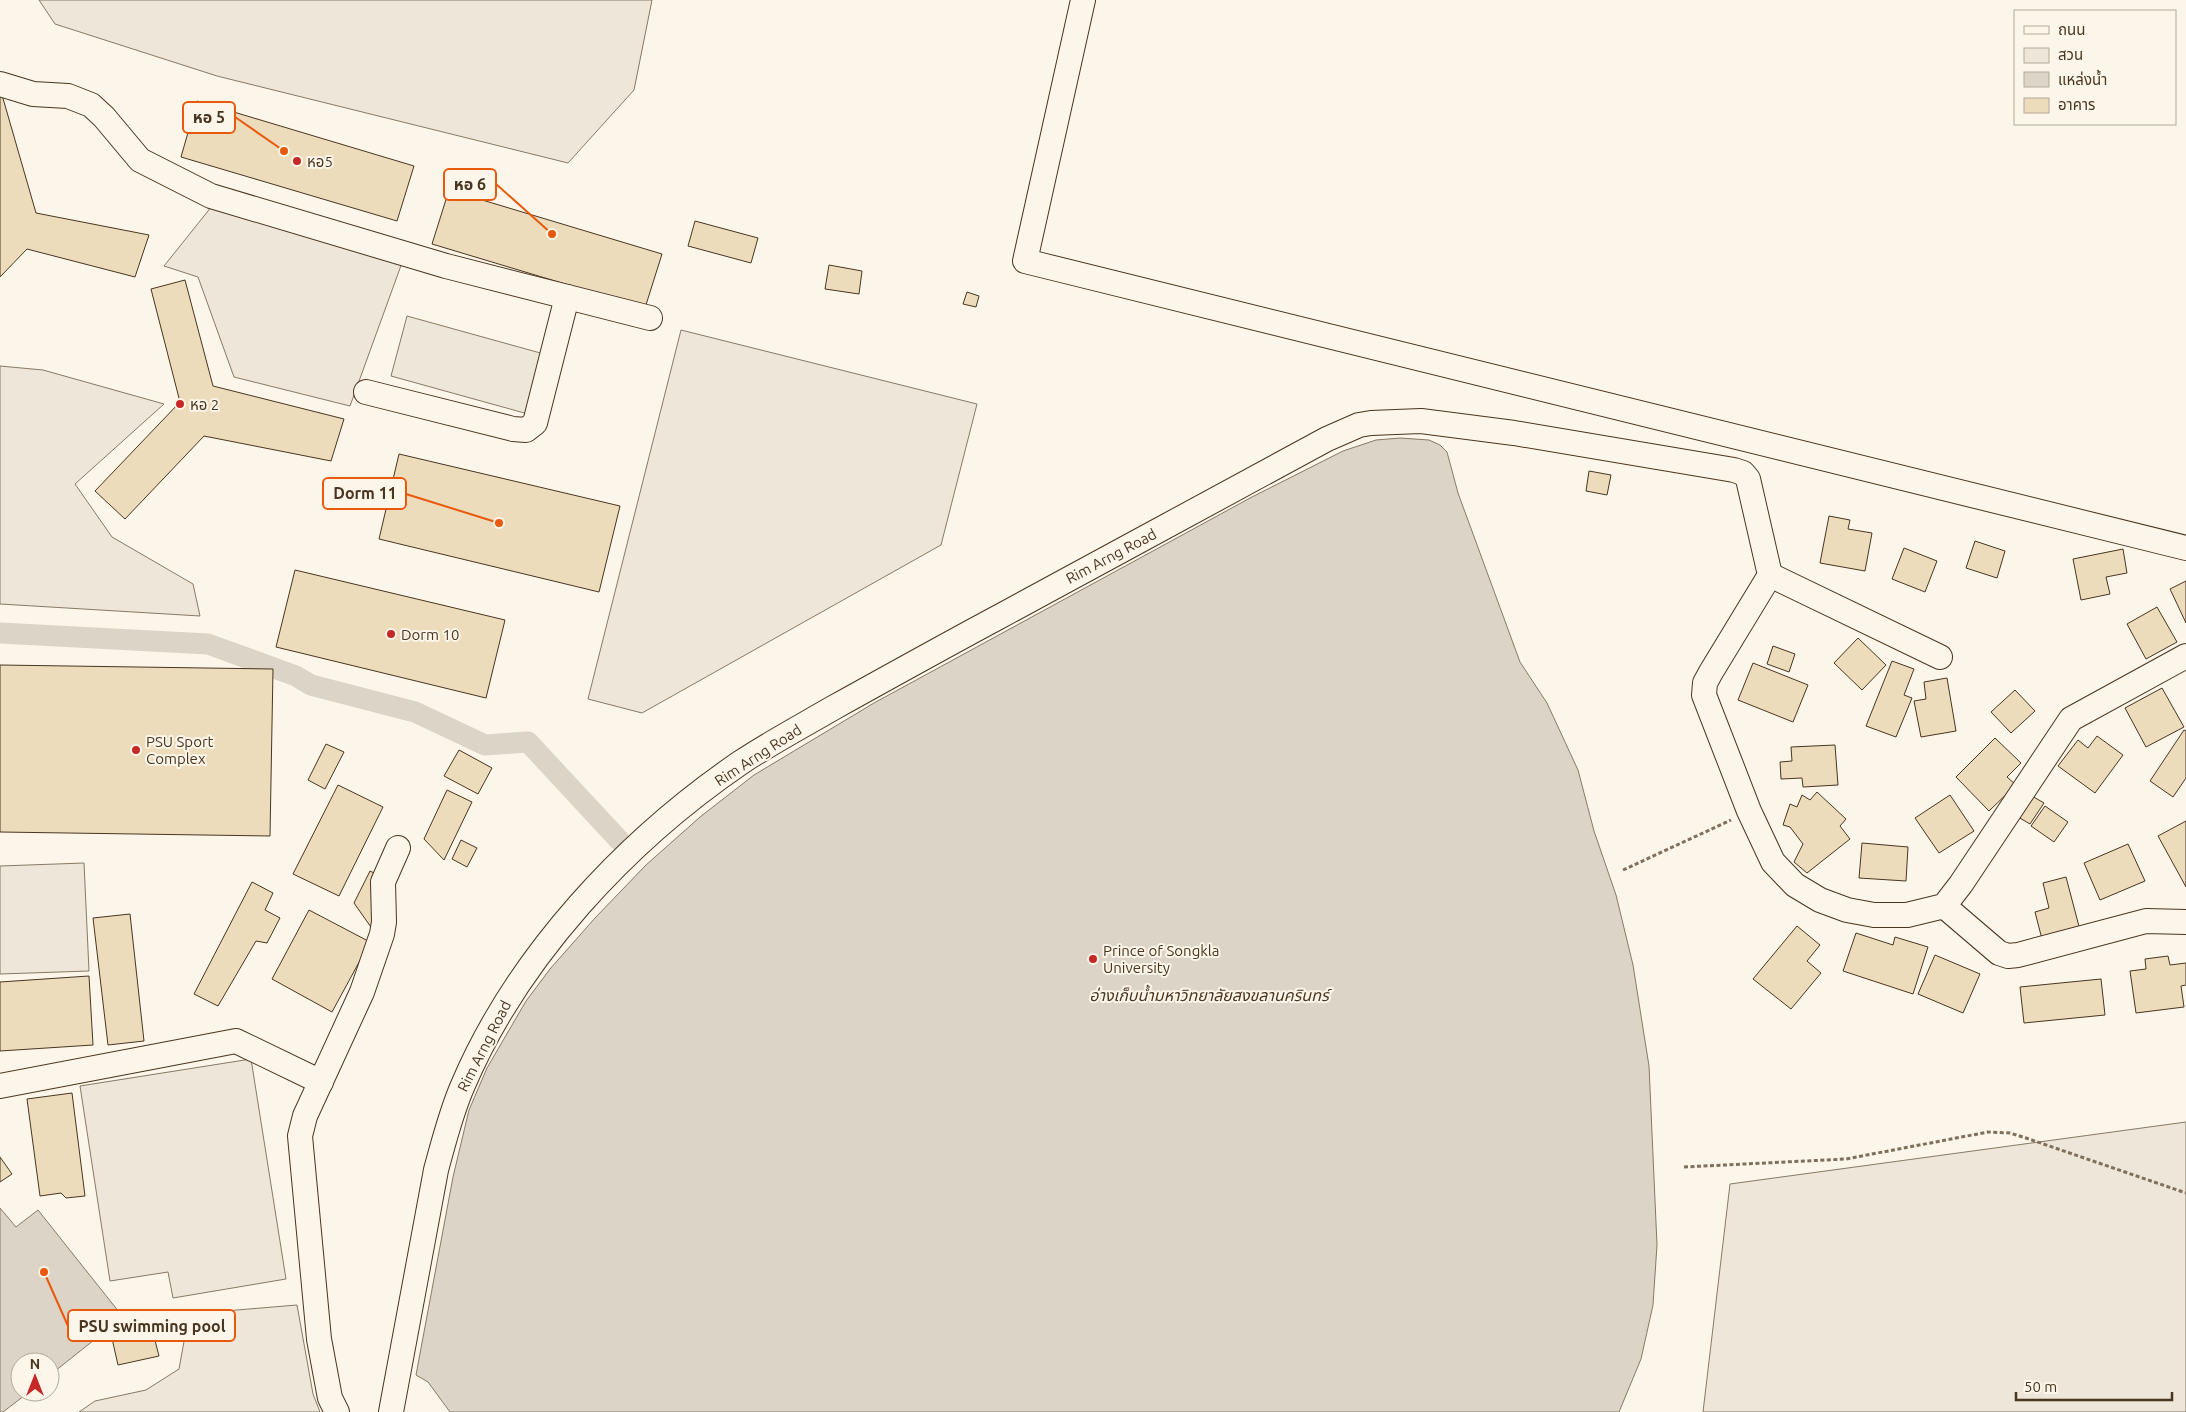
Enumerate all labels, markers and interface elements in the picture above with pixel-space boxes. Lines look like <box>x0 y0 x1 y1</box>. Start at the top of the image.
legend <box>2014 10 2176 125</box>
text: ถนน <box>2058 21 2085 38</box>
text: สวน <box>2058 46 2083 63</box>
text: แหล่งน้ำ <box>2058 69 2107 88</box>
text: อาคาร <box>2058 96 2095 113</box>
callout: หอ 5 <box>183 102 235 133</box>
text: หอ 5 <box>193 108 225 126</box>
place label: หอ5 <box>307 153 333 170</box>
marker: หอ5 <box>291 155 303 167</box>
callout: หอ 6 <box>444 169 496 200</box>
text: หอ 6 <box>454 175 486 193</box>
place label: หอ 2 <box>190 396 219 413</box>
marker: หอ 2 <box>174 398 186 410</box>
callout: Dorm 11 <box>323 478 406 509</box>
text: Dorm 11 <box>333 484 397 502</box>
street label: Rim Arng Road <box>1063 525 1159 587</box>
place label: Dorm 10 <box>401 626 459 643</box>
marker: Dorm 10 <box>385 628 397 640</box>
street label: Rim Arng Road <box>711 721 805 789</box>
place label: PSU Sport Complex <box>146 733 214 767</box>
marker: PSU Sport Complex <box>130 744 142 756</box>
place label: Prince of Songkla University <box>1103 942 1220 976</box>
marker: Prince of Songkla University <box>1087 953 1099 965</box>
water label: อ่างเก็บน้ำมหาวิทยาลัยสงขลานครินทร์ <box>1089 984 1333 1004</box>
street label: Rim Arng Road <box>454 998 514 1094</box>
callout: PSU swimming pool <box>68 1310 235 1341</box>
text: PSU swimming pool <box>78 1317 226 1335</box>
north arrow <box>10 1352 60 1402</box>
text: N <box>30 1356 40 1372</box>
scale bar <box>2016 1370 2172 1402</box>
text: 50 m <box>2024 1378 2057 1395</box>

